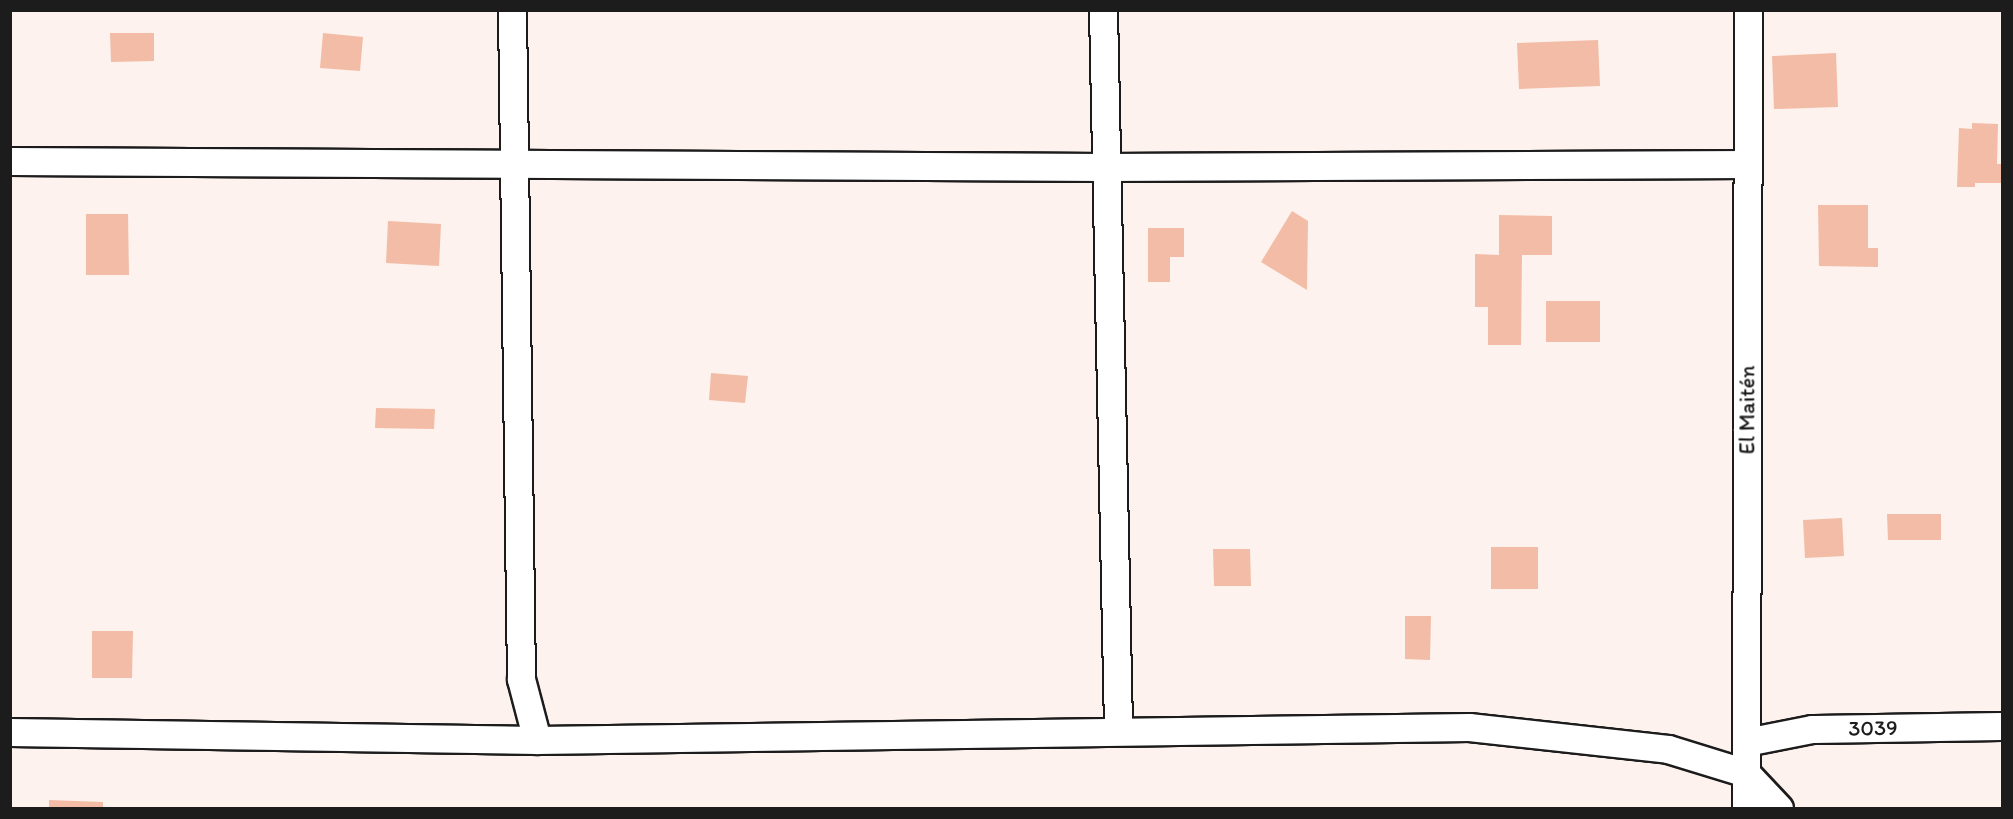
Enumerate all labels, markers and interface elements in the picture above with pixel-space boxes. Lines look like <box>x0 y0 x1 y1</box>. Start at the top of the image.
street label: El Maitén <box>1734 366 1760 454</box>
street label: 3039 <box>1848 714 1898 742</box>

